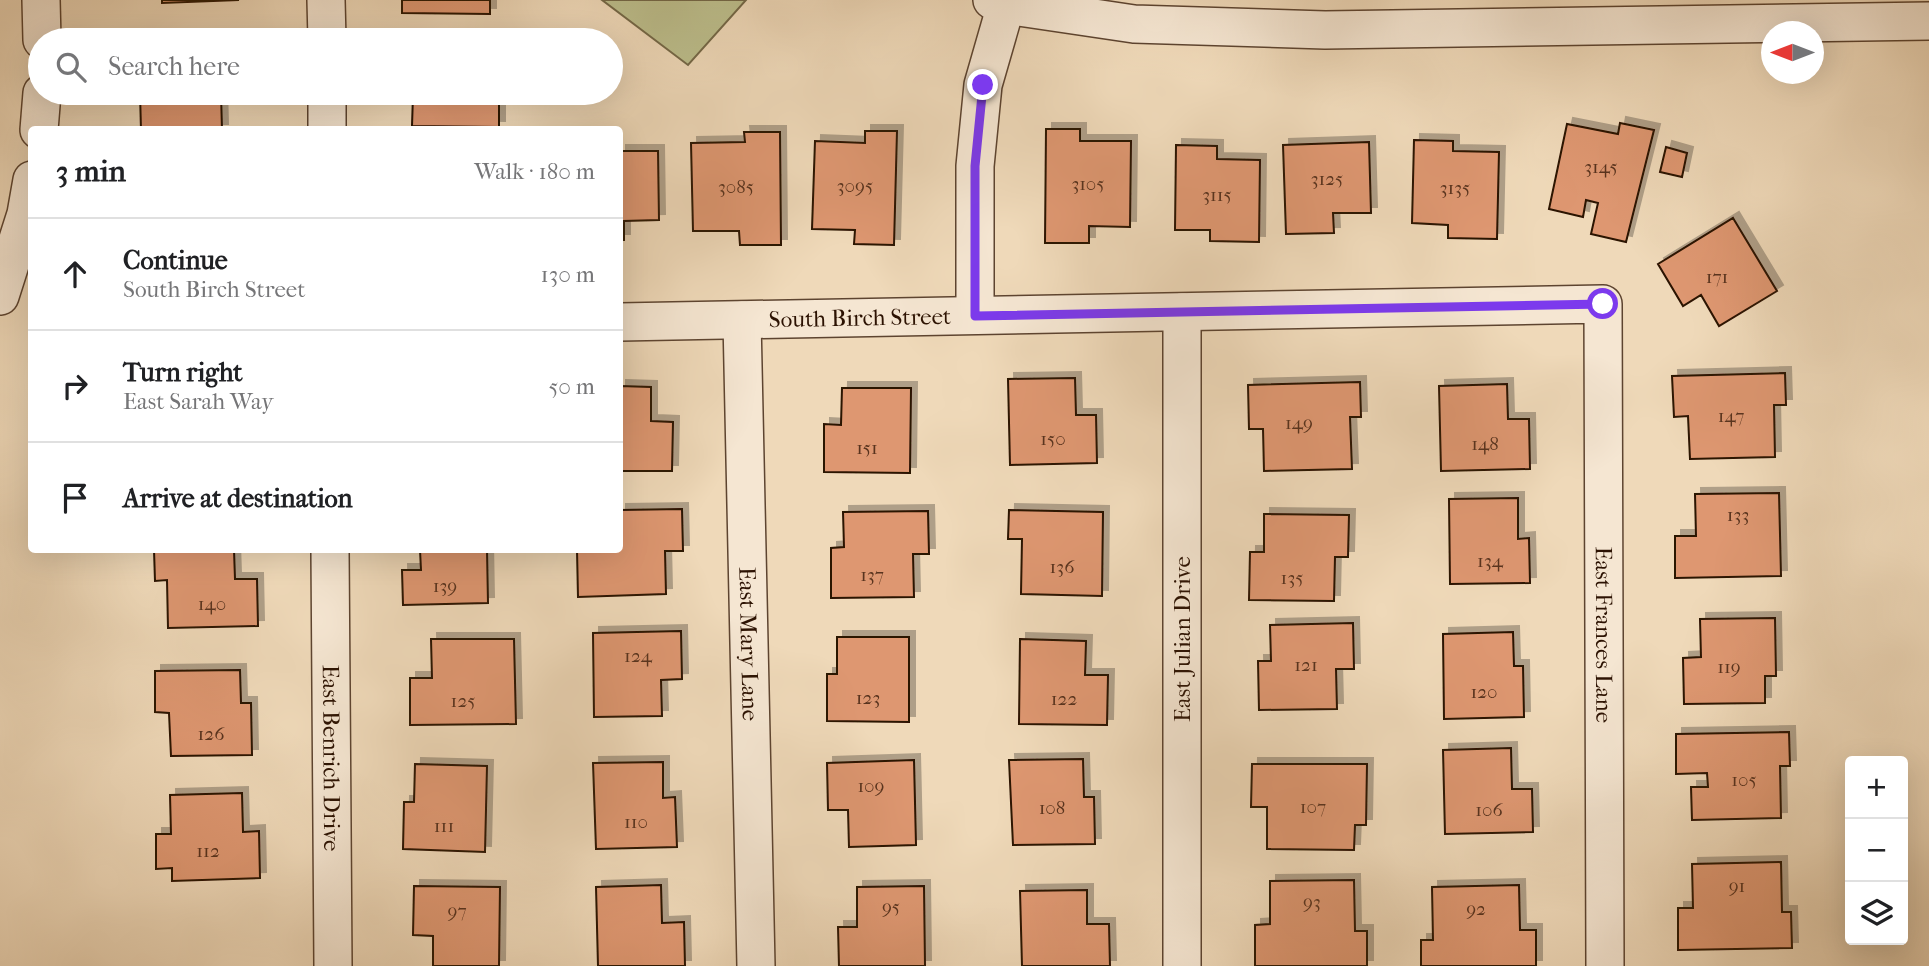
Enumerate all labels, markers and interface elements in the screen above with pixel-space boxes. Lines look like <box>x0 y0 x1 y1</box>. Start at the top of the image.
north arrow <box>1761 21 1824 84</box>
search box <box>28 28 623 105</box>
icon: search <box>52 48 90 86</box>
text: Search here <box>108 51 240 82</box>
route end <box>967 69 998 100</box>
text: 3 min <box>56 154 126 189</box>
house number: 3145 <box>1584 156 1618 178</box>
text: Walk · 180 m <box>474 158 595 185</box>
house number: 3125 <box>1311 168 1343 190</box>
house number: 3105 <box>1071 173 1105 195</box>
house number: 3095 <box>837 175 873 197</box>
house number: 3085 <box>718 176 754 198</box>
house number: 3135 <box>1440 177 1470 199</box>
house number: 3115 <box>1202 184 1232 206</box>
text: Continue <box>123 245 228 276</box>
icon: ahead <box>56 255 94 293</box>
text: 130 m <box>541 261 595 288</box>
house number: 171 <box>1706 266 1728 288</box>
text: South Birch Street <box>123 276 305 303</box>
route start <box>1587 288 1618 319</box>
street label: South Birch Street <box>768 302 951 333</box>
text: Turn right <box>123 357 243 388</box>
icon: right <box>56 367 94 405</box>
text: 50 m <box>548 373 595 400</box>
text: East Sarah Way <box>123 388 274 415</box>
house number: 147 <box>1718 405 1744 427</box>
house number: 149 <box>1285 412 1313 434</box>
house number: 150 <box>1040 428 1066 450</box>
house number: 148 <box>1471 433 1499 455</box>
house number: 151 <box>856 437 878 459</box>
icon: arrive <box>56 479 94 517</box>
text: Arrive at destination <box>123 483 353 514</box>
house number: 133 <box>1727 504 1749 526</box>
street label: East Frances Lane <box>1590 547 1618 723</box>
house number: 134 <box>1477 550 1504 572</box>
house number: 136 <box>1050 556 1075 578</box>
street label: East Julian Drive <box>1169 556 1196 722</box>
house number: 137 <box>860 564 884 586</box>
street label: East Mary Lane <box>734 567 764 721</box>
house number: 135 <box>1281 567 1303 589</box>
house number: 139 <box>433 575 457 597</box>
house number: 140 <box>198 593 226 615</box>
house number: 124 <box>624 645 653 667</box>
house number: 121 <box>1294 654 1318 676</box>
house number: 119 <box>1717 656 1741 678</box>
street label: East Benrich Drive <box>317 665 346 851</box>
house number: 120 <box>1470 681 1498 703</box>
house number: 123 <box>856 687 880 709</box>
house number: 122 <box>1051 688 1077 710</box>
house number: 125 <box>451 690 475 712</box>
house number: 126 <box>198 723 225 745</box>
map controls <box>1845 756 1908 945</box>
button: + <box>1845 756 1908 819</box>
house number: 105 <box>1731 769 1757 791</box>
house number: 109 <box>857 775 885 797</box>
house number: 107 <box>1300 796 1326 818</box>
house number: 108 <box>1039 797 1065 819</box>
house number: 106 <box>1475 799 1503 821</box>
house number: 110 <box>624 811 648 833</box>
house number: 111 <box>434 815 454 837</box>
button: − <box>1845 819 1908 882</box>
house number: 112 <box>196 840 220 862</box>
house number: 91 <box>1729 875 1745 897</box>
button: layers <box>1845 882 1908 945</box>
house number: 93 <box>1303 891 1321 913</box>
house number: 95 <box>882 896 900 918</box>
house number: 92 <box>1466 898 1486 920</box>
house number: 97 <box>447 900 467 922</box>

